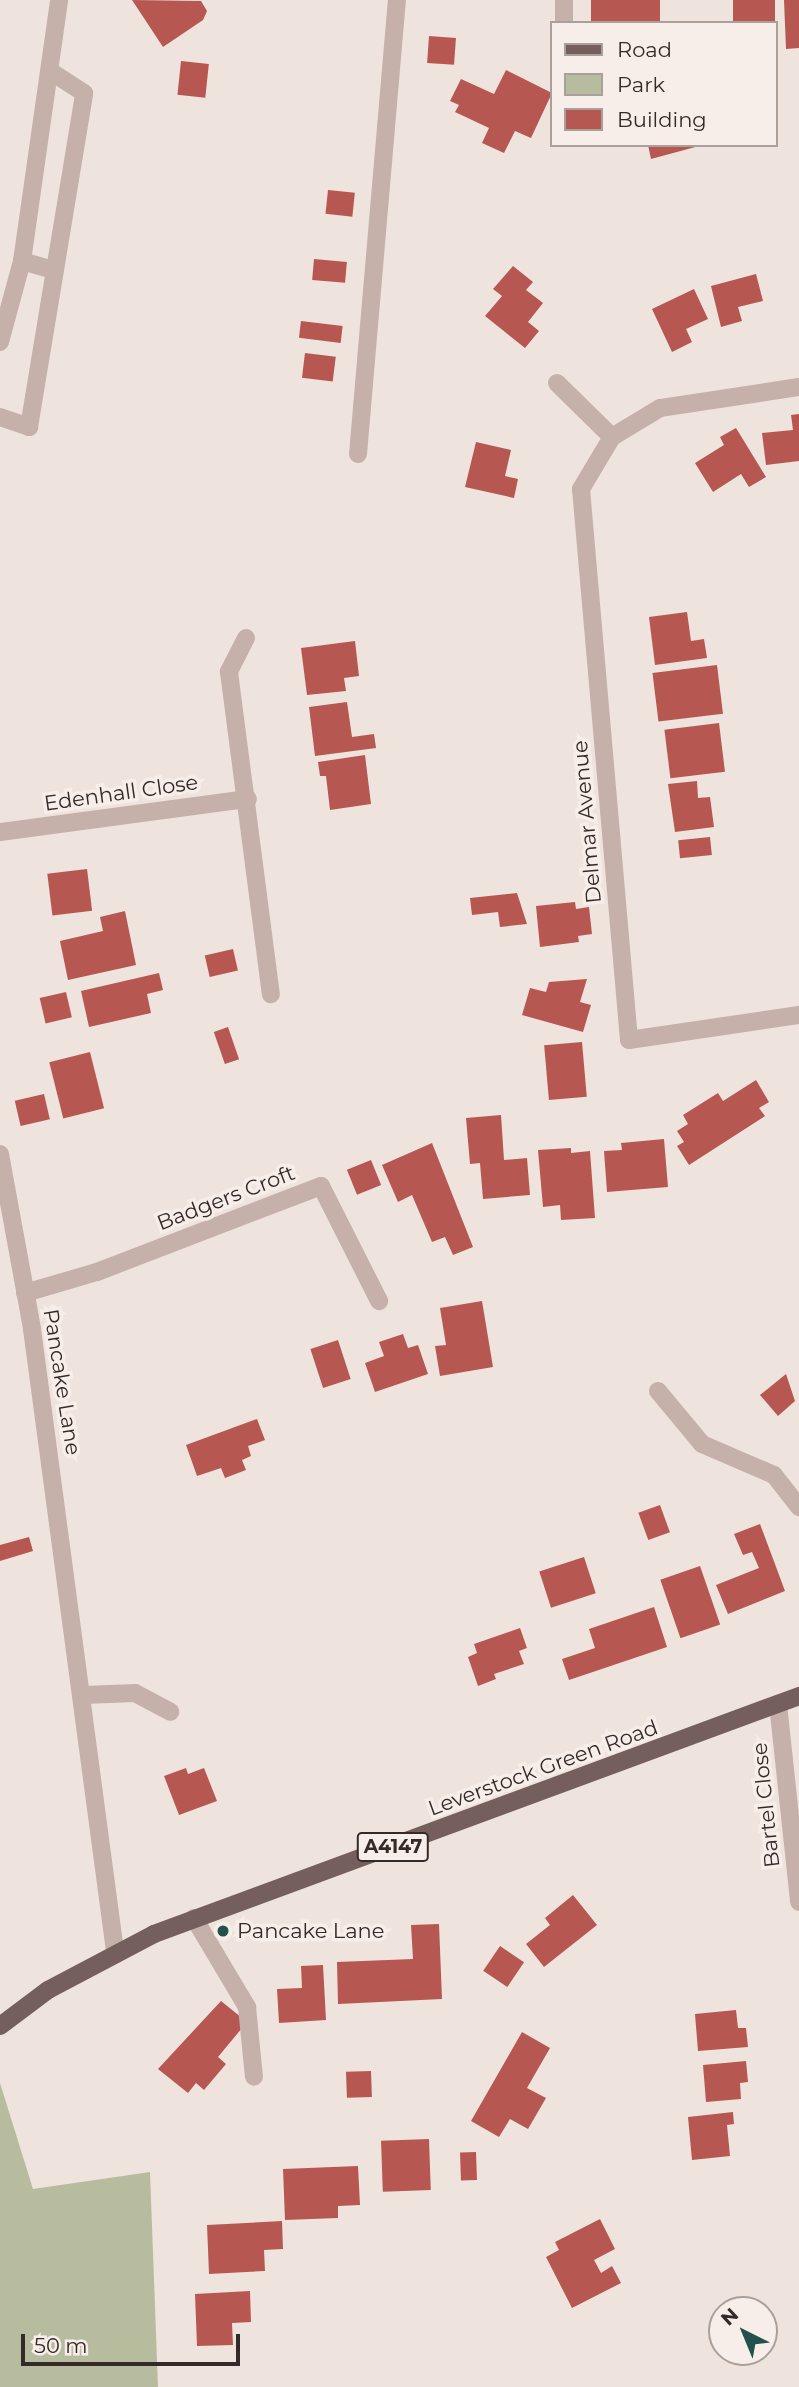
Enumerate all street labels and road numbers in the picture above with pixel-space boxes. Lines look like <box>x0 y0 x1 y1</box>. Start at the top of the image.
street label: Delmar Avenue <box>567 739 607 905</box>
street label: Edenhall Close <box>42 770 200 816</box>
street label: Badgers Croft <box>154 1160 298 1236</box>
street label: Pancake Lane <box>38 1307 86 1457</box>
street label: Leverstock Green Road <box>425 1715 661 1821</box>
street label: Bartel Close <box>747 1741 785 1869</box>
road number: A4147 <box>356 1831 430 1862</box>

